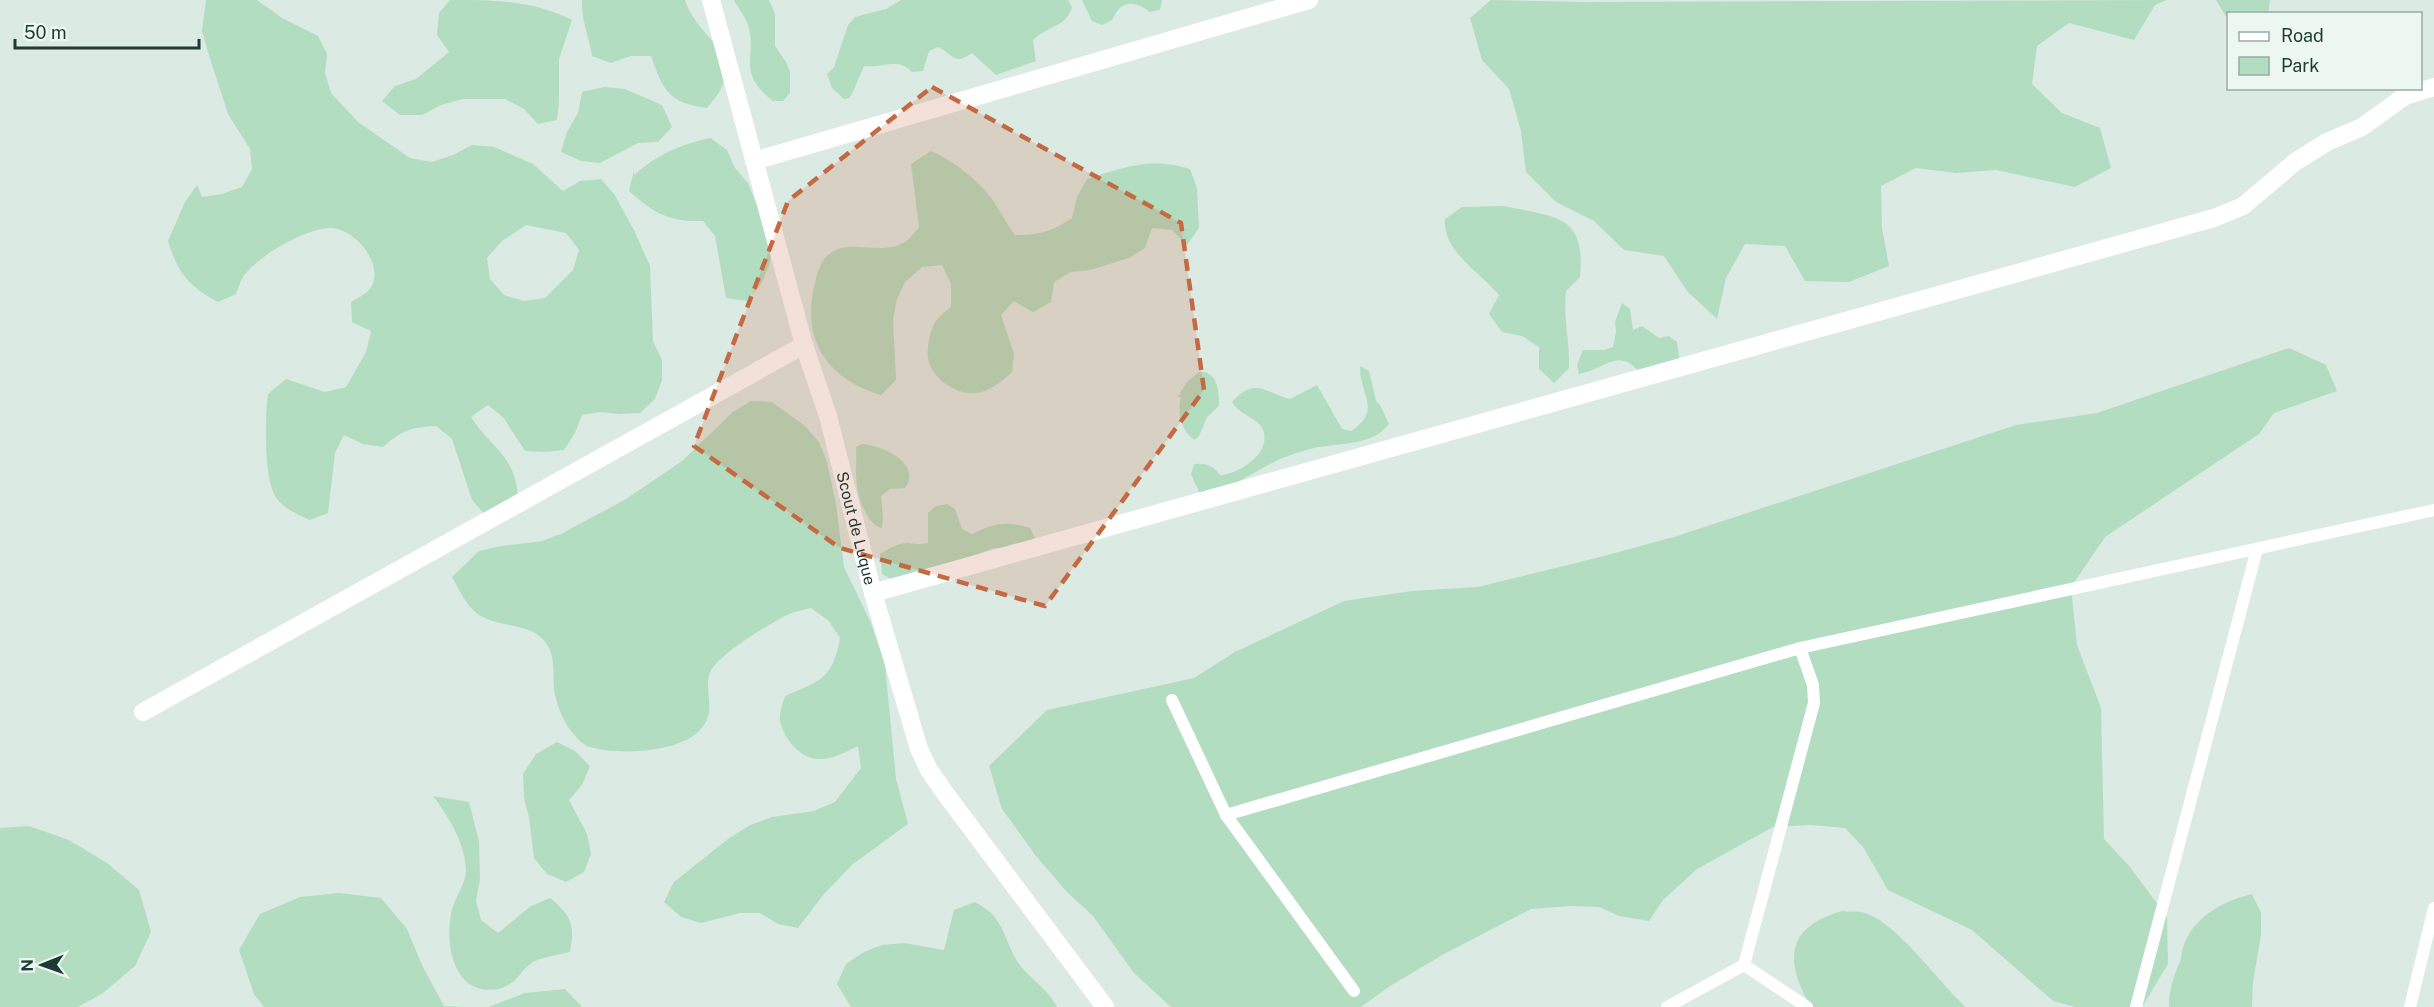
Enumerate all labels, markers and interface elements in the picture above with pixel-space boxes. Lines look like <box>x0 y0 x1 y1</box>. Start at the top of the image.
scale bar <box>15 12 200 50</box>
legend <box>2227 12 2422 90</box>
text: 50 m <box>24 22 67 43</box>
text: Road <box>2281 25 2324 46</box>
text: Park <box>2281 55 2319 76</box>
street label: Scout de Luque <box>833 469 880 587</box>
north arrow <box>12 935 72 995</box>
text: N <box>18 959 37 972</box>

